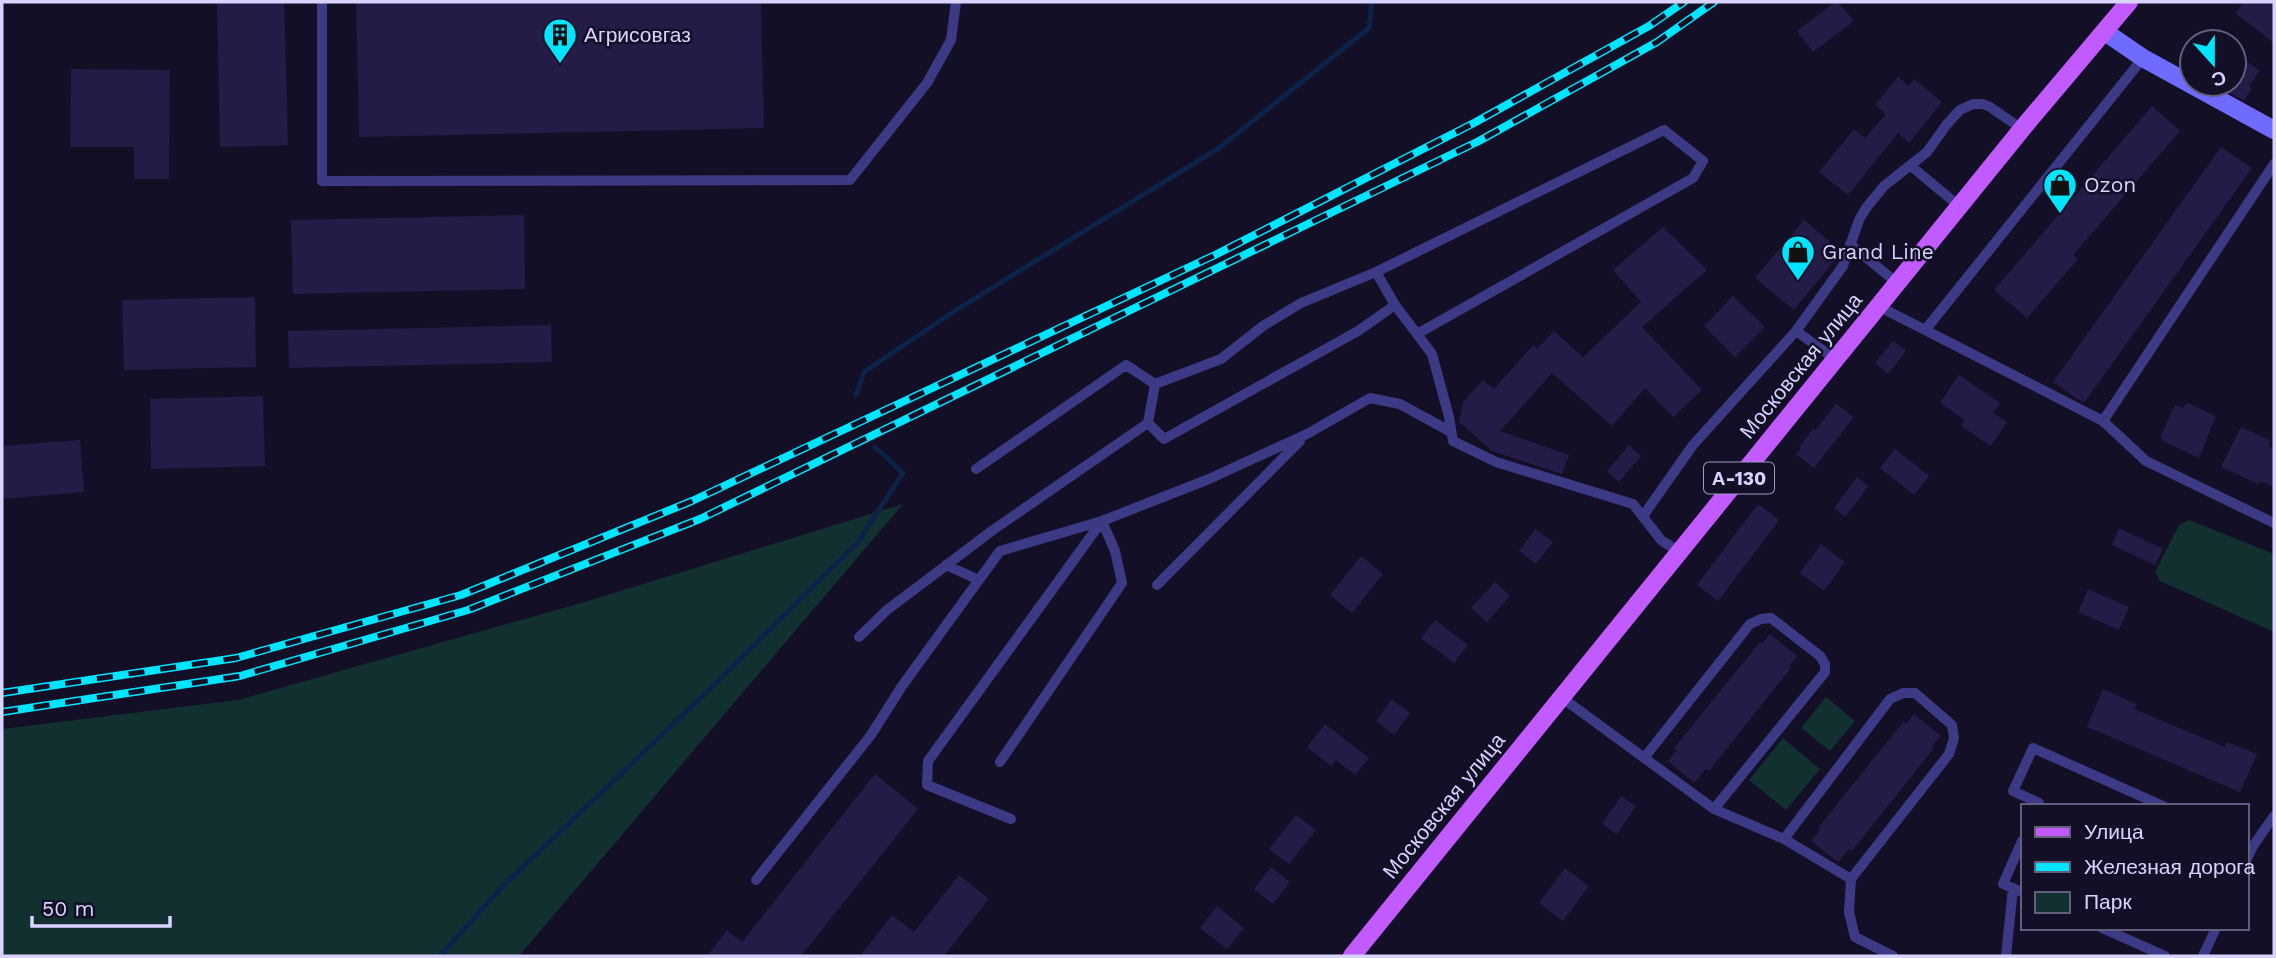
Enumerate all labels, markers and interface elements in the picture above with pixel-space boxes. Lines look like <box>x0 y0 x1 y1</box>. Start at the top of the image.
building icon: Агрисовгаз <box>541 16 579 65</box>
place label: Агрисовгаз <box>584 22 691 47</box>
north arrow <box>2178 28 2248 98</box>
text: С <box>2208 65 2229 92</box>
shop icon: Ozon <box>2041 166 2079 215</box>
place label: Ozon <box>2084 172 2136 197</box>
shop icon: Grand Line <box>1779 233 1817 282</box>
place label: Grand Line <box>1822 239 1934 264</box>
street label: Московская улица <box>1734 288 1867 444</box>
road number: А-130 <box>1704 463 1774 494</box>
street label: Московская улица <box>1377 728 1510 884</box>
legend <box>2021 804 2248 930</box>
text: Улица <box>2084 819 2144 844</box>
text: Железная дорога <box>2084 854 2256 879</box>
scale bar <box>32 884 170 928</box>
text: Парк <box>2084 889 2132 914</box>
text: 50 m <box>42 896 94 921</box>

